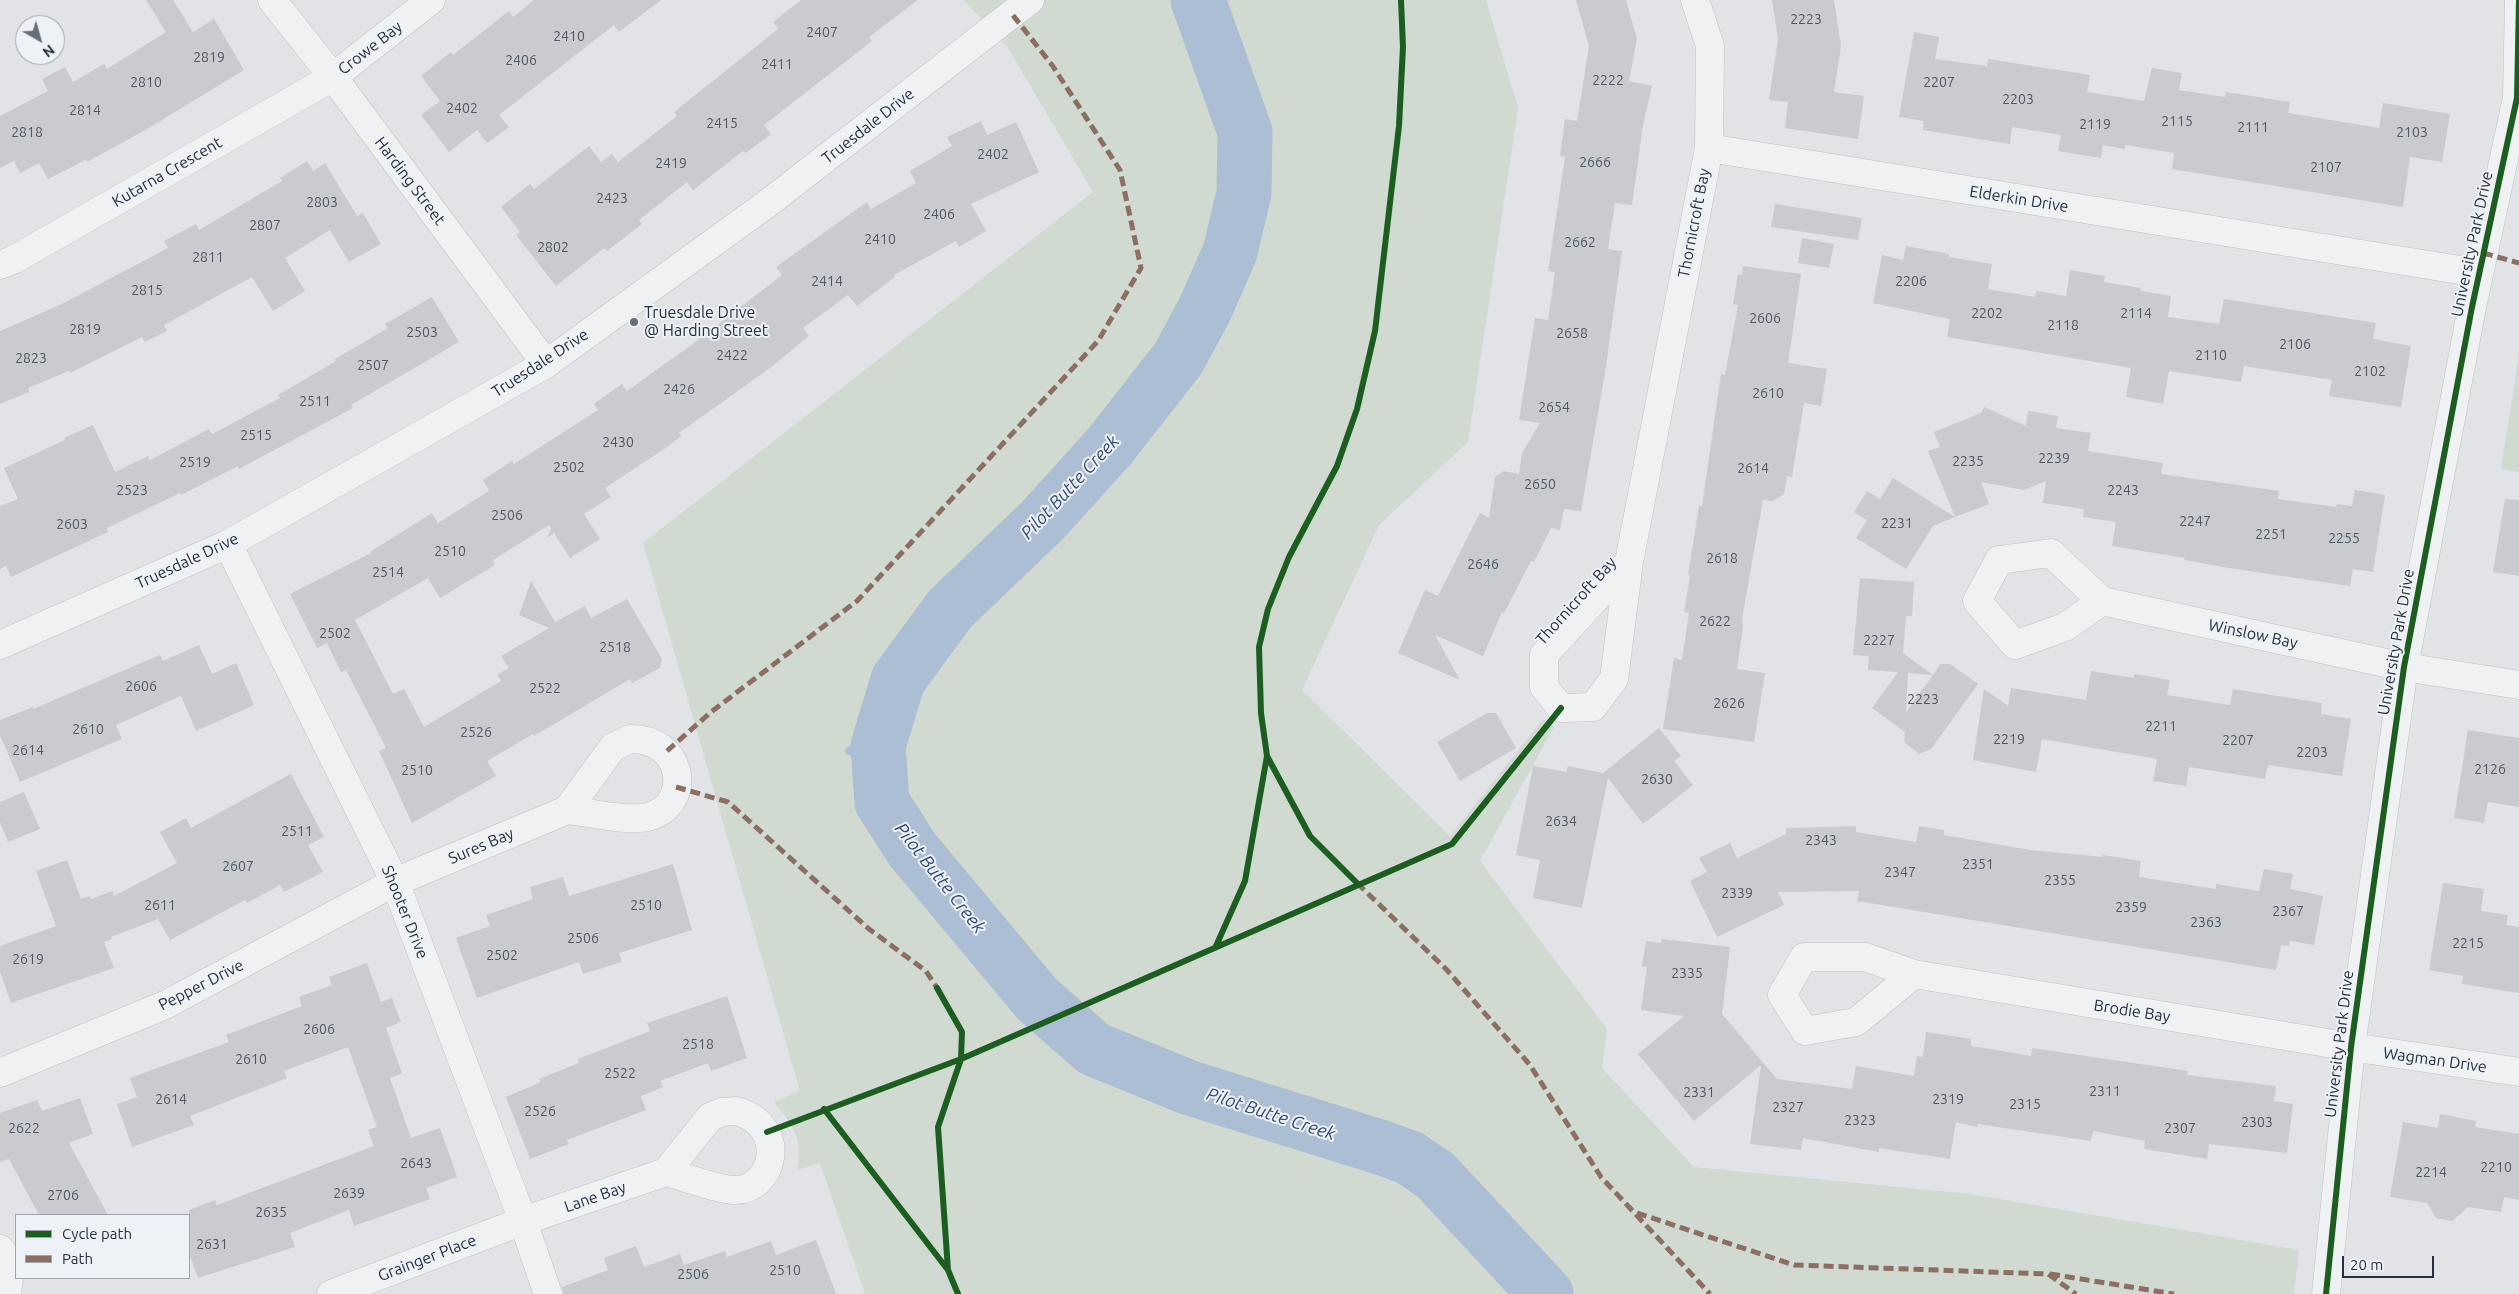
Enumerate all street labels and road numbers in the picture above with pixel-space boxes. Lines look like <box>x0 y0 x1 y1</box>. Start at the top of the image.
street label: Crowe Bay <box>334 17 406 79</box>
street label: Truesdale Drive <box>818 84 918 168</box>
street label: Kutarna Crescent <box>109 133 225 211</box>
street label: Harding Street <box>371 133 449 229</box>
street label: Thornicroft Bay <box>1674 166 1714 280</box>
street label: University Park Drive <box>2447 169 2497 319</box>
street label: Elderkin Drive <box>1968 182 2070 216</box>
street label: Truesdale Drive <box>488 325 592 401</box>
street label: Truesdale Drive <box>132 529 242 593</box>
street label: Thornicroft Bay <box>1532 553 1620 649</box>
street label: University Park Drive <box>2374 567 2418 717</box>
street label: Winslow Bay <box>2207 615 2299 653</box>
street label: Sures Bay <box>445 824 517 868</box>
street label: Shooter Drive <box>378 863 432 961</box>
street label: Pepper Drive <box>155 955 247 1015</box>
street label: University Park Drive <box>2320 969 2358 1119</box>
street label: Brodie Bay <box>2092 995 2172 1027</box>
street label: Wagman Drive <box>2382 1043 2488 1077</box>
street label: Lane Bay <box>562 1177 628 1217</box>
street label: Grainger Place <box>375 1230 479 1286</box>

